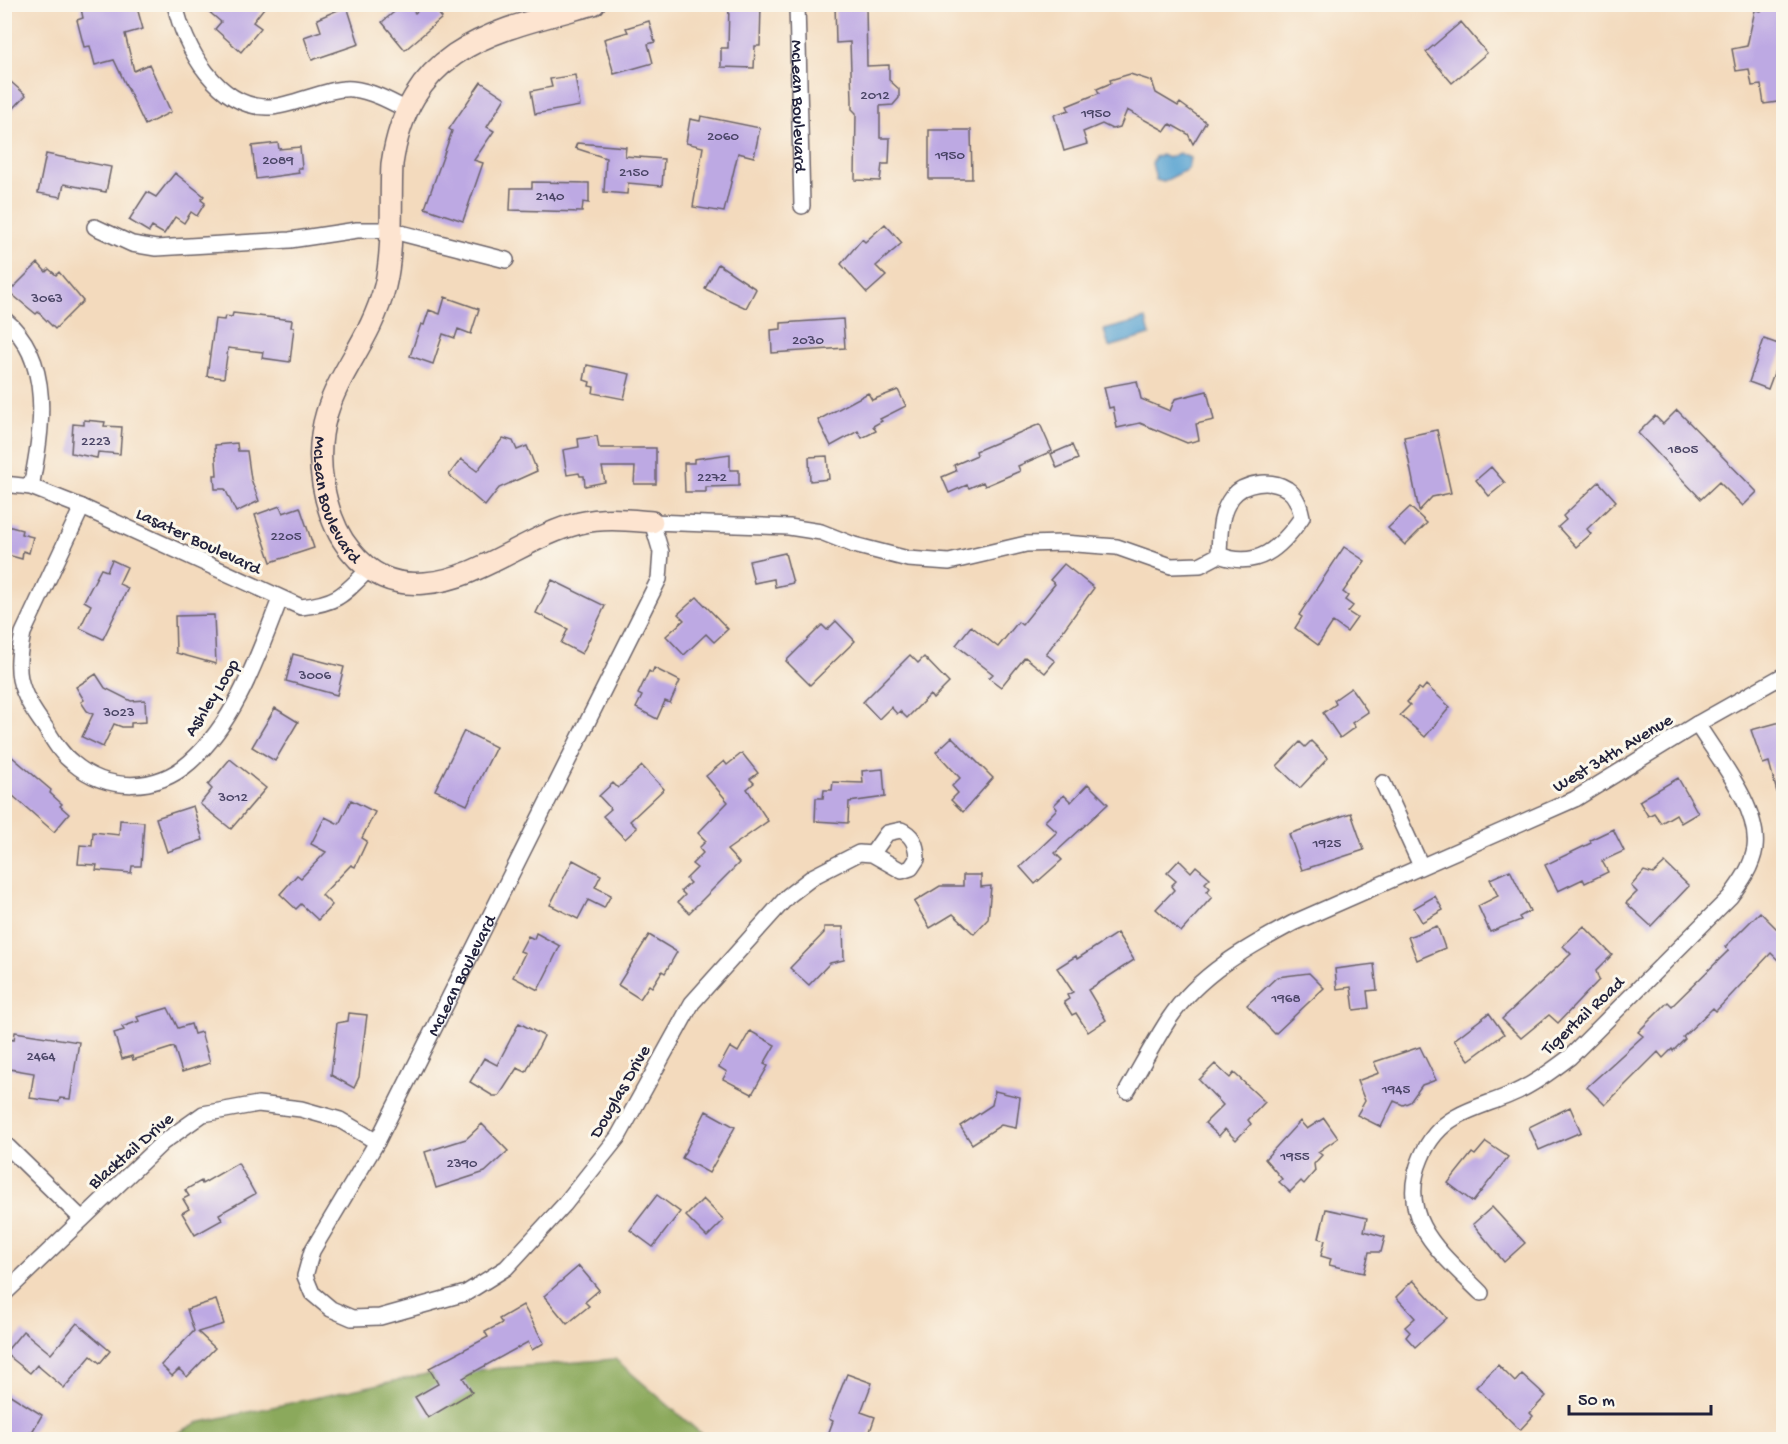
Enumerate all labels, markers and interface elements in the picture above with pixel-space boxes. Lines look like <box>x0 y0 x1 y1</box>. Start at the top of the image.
street label: McLean Boulevard <box>785 40 809 174</box>
house number: 2012 <box>860 87 890 105</box>
house number: 1950 <box>1080 105 1111 123</box>
house number: 2060 <box>707 128 739 146</box>
house number: 1950 <box>934 147 965 165</box>
house number: 2089 <box>262 152 294 170</box>
house number: 2150 <box>619 164 649 182</box>
house number: 2140 <box>535 188 565 206</box>
house number: 3063 <box>30 290 63 308</box>
house number: 2030 <box>792 332 825 350</box>
house number: 2223 <box>81 433 111 451</box>
street label: McLean Boulevard <box>307 436 365 570</box>
house number: 1805 <box>1667 441 1698 459</box>
house number: 2272 <box>697 469 727 487</box>
street label: Lasater Boulevard <box>132 504 265 581</box>
house number: 2205 <box>270 528 302 546</box>
street label: Ashley Loop <box>181 656 245 741</box>
house number: 3006 <box>298 667 332 685</box>
house number: 3023 <box>102 704 135 722</box>
street label: West 34th Avenue <box>1550 710 1678 798</box>
house number: 3012 <box>217 789 248 807</box>
house number: 1925 <box>1312 835 1342 853</box>
street label: McLean Boulevard <box>424 911 503 1040</box>
street label: Tigertail Road <box>1537 972 1631 1061</box>
house number: 1968 <box>1270 990 1301 1008</box>
street label: Douglas Drive <box>586 1041 657 1143</box>
house number: 2464 <box>26 1048 56 1066</box>
house number: 1945 <box>1381 1081 1410 1099</box>
street label: Blacktail Drive <box>84 1109 179 1195</box>
house number: 1955 <box>1279 1148 1310 1166</box>
house number: 2390 <box>446 1155 478 1173</box>
scale bar <box>1569 1378 1712 1416</box>
text: 50 m <box>1578 1391 1615 1412</box>

